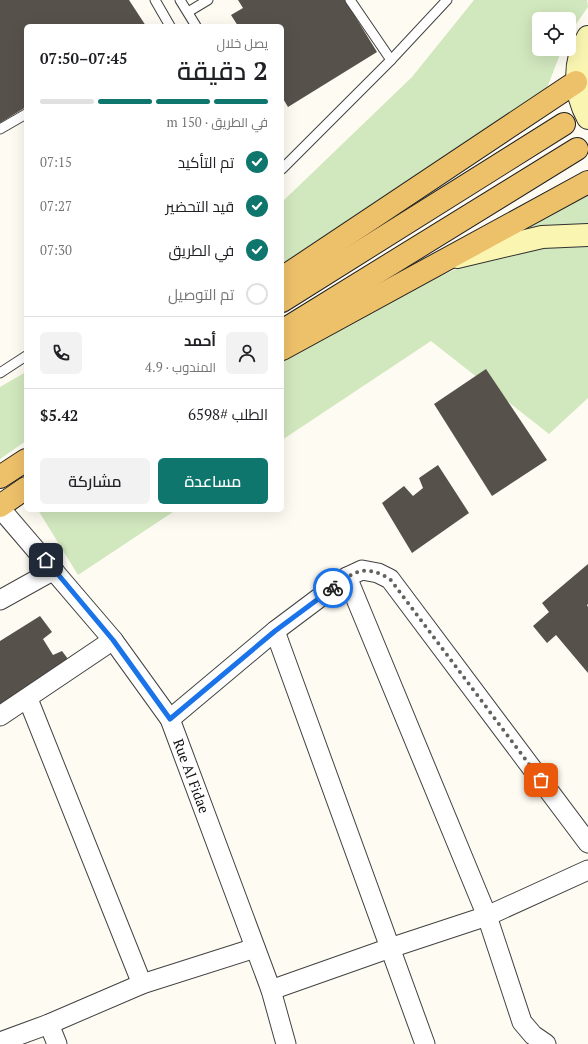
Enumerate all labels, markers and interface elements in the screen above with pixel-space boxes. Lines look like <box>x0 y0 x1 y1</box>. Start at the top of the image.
map controls <box>532 12 576 56</box>
button: locate <box>532 12 576 56</box>
text: يصل خلال <box>217 34 268 52</box>
text: 07:45–07:50 <box>40 48 127 68</box>
text: 2 دقيقة <box>177 53 268 87</box>
text: في الطريق · 150 m <box>167 113 268 131</box>
icon: check <box>246 151 268 173</box>
text: تم التأكيد <box>178 152 234 172</box>
text: 07:15 <box>40 153 72 171</box>
icon: check <box>246 195 268 217</box>
text: قيد التحضير <box>165 196 234 216</box>
text: 07:27 <box>40 197 72 215</box>
icon: check <box>246 239 268 261</box>
text: في الطريق <box>168 240 234 260</box>
text: 07:30 <box>40 241 72 259</box>
text: تم التوصيل <box>168 284 234 304</box>
text: أحمد <box>184 330 216 350</box>
button: phone <box>40 332 82 374</box>
button: person <box>226 332 268 374</box>
text: المندوب · 4.9 <box>145 358 216 376</box>
text: الطلب #6598 <box>188 404 268 424</box>
text: $5.42 <box>40 405 78 425</box>
button: مشاركة <box>40 458 150 504</box>
button: مساعدة <box>158 458 268 504</box>
pin <box>29 543 63 577</box>
icon: home <box>35 549 57 571</box>
courier <box>313 568 353 608</box>
icon: bike <box>322 577 344 599</box>
street label: Rue Al Fidae <box>169 736 214 816</box>
pin <box>524 763 558 797</box>
icon: bag <box>530 769 552 791</box>

